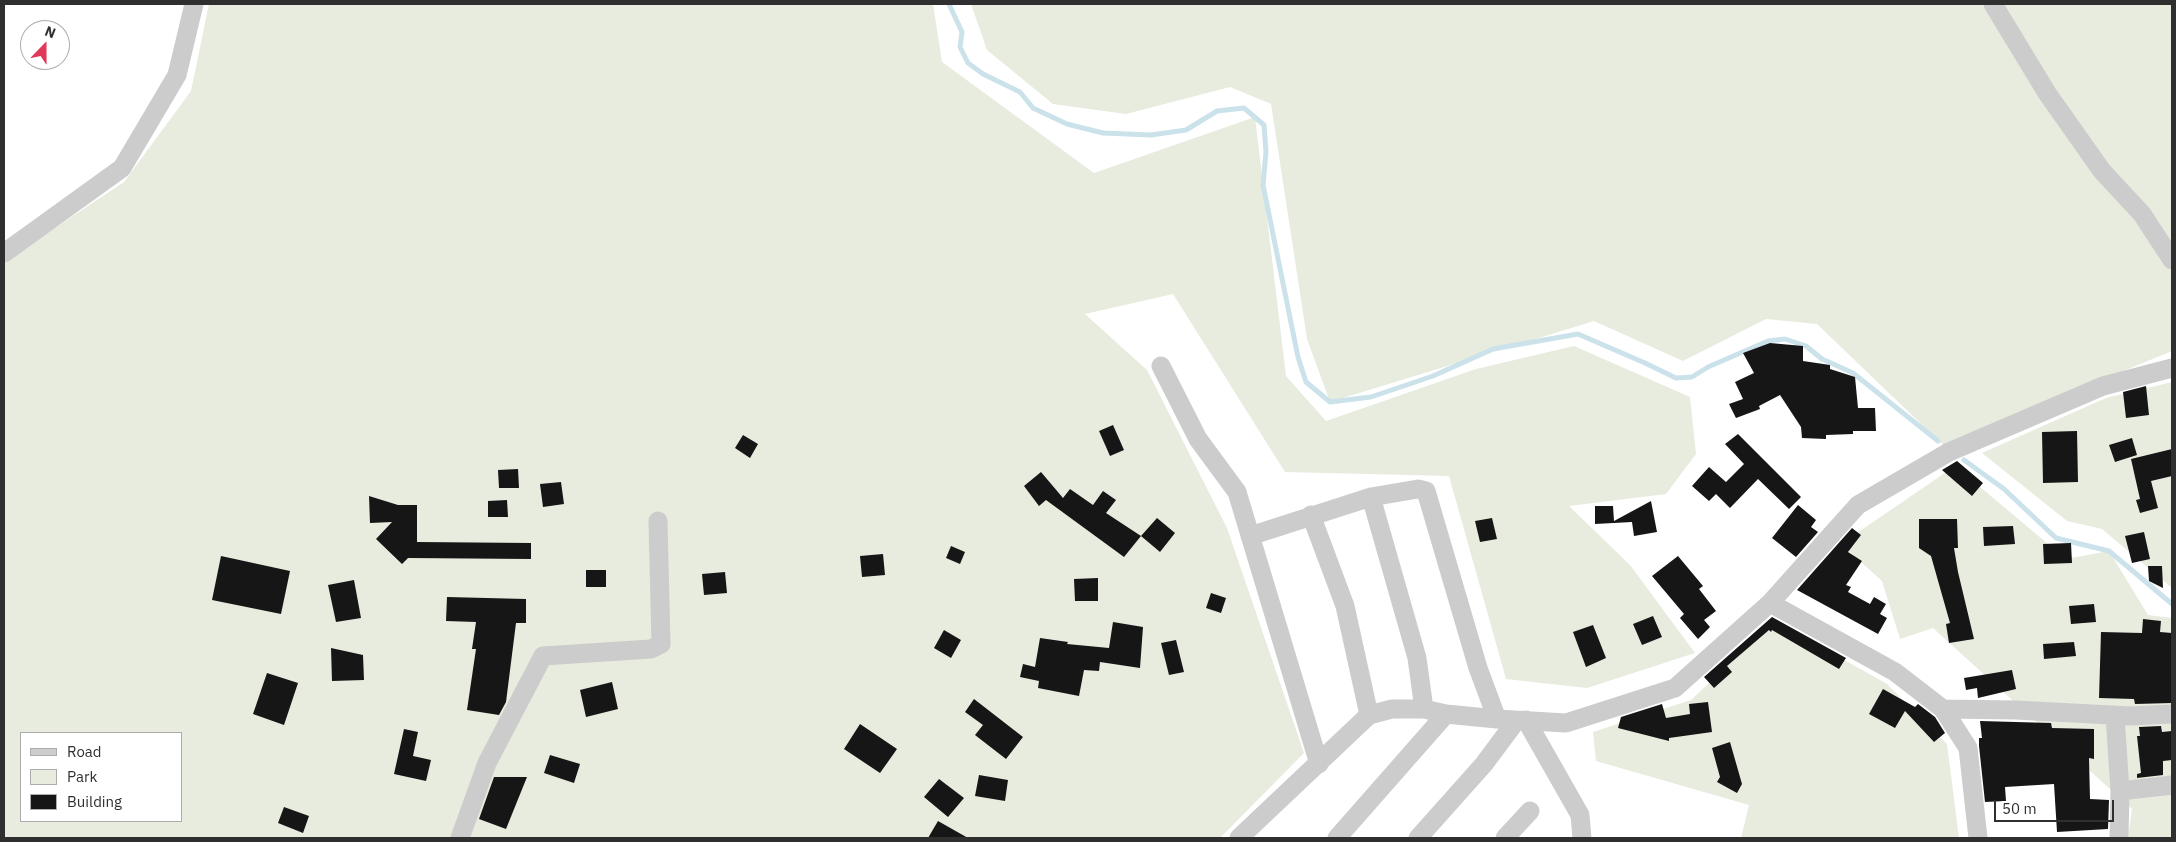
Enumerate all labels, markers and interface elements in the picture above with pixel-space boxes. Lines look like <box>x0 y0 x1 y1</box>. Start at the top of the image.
north arrow <box>20 20 70 70</box>
text: N <box>42 22 58 42</box>
legend <box>20 732 182 822</box>
text: Road <box>67 742 102 761</box>
text: Park <box>67 767 97 786</box>
scale bar <box>1996 790 2116 822</box>
text: Building <box>67 792 122 811</box>
text: 50 m <box>2002 799 2037 818</box>

